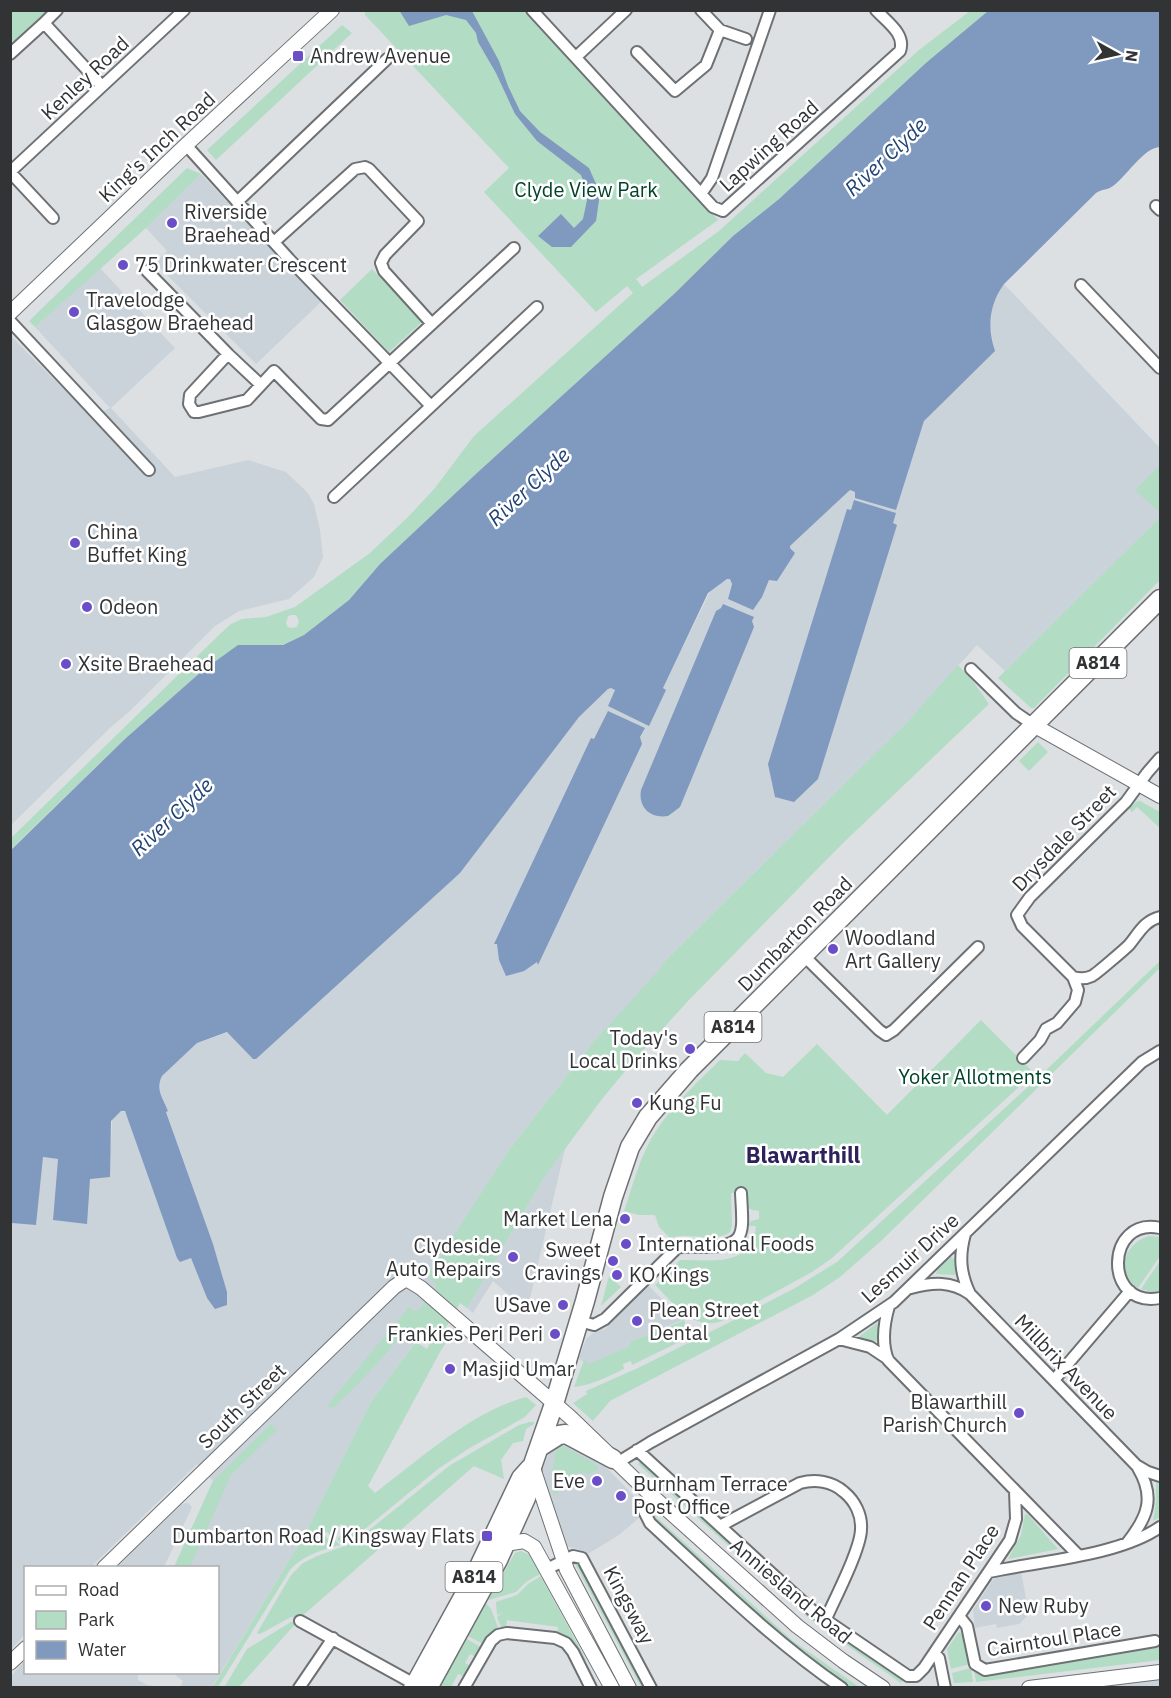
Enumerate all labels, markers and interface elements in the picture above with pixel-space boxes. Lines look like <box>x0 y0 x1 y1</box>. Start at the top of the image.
north arrow <box>1087 24 1147 84</box>
street label: Kenley Road <box>35 30 135 126</box>
place label: Andrew Avenue <box>310 42 451 69</box>
marker: Andrew Avenue <box>291 49 305 63</box>
text: N <box>1121 49 1143 63</box>
street label: King's Inch Road <box>92 85 221 208</box>
street label: Lapwing Road <box>713 94 824 198</box>
water label: River Clyde <box>838 111 933 202</box>
park label: Clyde View Park <box>514 176 658 203</box>
place label: Riverside Braehead <box>184 198 271 248</box>
marker: Riverside Braehead <box>165 216 179 230</box>
place label: 75 Drinkwater Crescent <box>135 251 347 278</box>
marker: 75 Drinkwater Crescent <box>116 258 130 272</box>
place label: Travelodge Glasgow Braehead <box>86 286 254 336</box>
marker: Travelodge Glasgow Braehead <box>67 305 81 319</box>
water label: River Clyde <box>481 441 576 532</box>
place label: China Buffet King <box>87 518 187 568</box>
marker: China Buffet King <box>68 536 82 550</box>
place label: Odeon <box>99 593 158 620</box>
marker: Odeon <box>80 600 94 614</box>
road number: A814 <box>1070 648 1126 678</box>
place label: Xsite Braehead <box>78 650 214 677</box>
marker: Xsite Braehead <box>59 657 73 671</box>
water label: River Clyde <box>124 771 219 862</box>
street label: Drysdale Street <box>1006 778 1122 897</box>
street label: Dumbarton Road <box>731 870 858 997</box>
place label: Woodland Art Gallery <box>845 924 941 974</box>
marker: Woodland Art Gallery <box>826 942 840 956</box>
road number: A814 <box>704 1012 762 1042</box>
place label: Today's Local Drinks <box>569 1024 678 1074</box>
marker: Today's Local Drinks <box>683 1042 697 1056</box>
park label: Yoker Allotments <box>898 1063 1052 1090</box>
place label: Kung Fu <box>649 1089 722 1116</box>
marker: Kung Fu <box>630 1096 644 1110</box>
district label: Blawarthill <box>746 1140 861 1169</box>
place label: Market Lena <box>503 1205 613 1232</box>
street label: Lesmuir Drive <box>855 1206 964 1309</box>
marker: Market Lena <box>618 1212 632 1226</box>
place label: International Foods <box>638 1230 815 1257</box>
place label: Clydeside Auto Repairs <box>386 1232 501 1282</box>
place label: Sweet Cravings <box>524 1236 601 1286</box>
marker: International Foods <box>619 1237 633 1251</box>
marker: Clydeside Auto Repairs <box>506 1250 520 1264</box>
marker: Sweet Cravings <box>606 1254 620 1268</box>
place label: KO Kings <box>629 1261 709 1288</box>
marker: KO Kings <box>610 1268 624 1282</box>
place label: USave <box>495 1291 551 1318</box>
place label: Plean Street Dental <box>649 1296 759 1346</box>
marker: USave <box>556 1298 570 1312</box>
street label: Millbrix Avenue <box>1009 1308 1124 1426</box>
marker: Plean Street Dental <box>630 1314 644 1328</box>
place label: Frankies Peri Peri <box>387 1320 543 1347</box>
marker: Frankies Peri Peri <box>548 1327 562 1341</box>
place label: Masjid Umar <box>462 1355 574 1382</box>
street label: South Street <box>192 1357 291 1454</box>
marker: Masjid Umar <box>443 1362 457 1376</box>
place label: Blawarthill Parish Church <box>882 1388 1007 1438</box>
marker: Blawarthill Parish Church <box>1012 1406 1026 1420</box>
place label: Eve <box>553 1467 585 1494</box>
place label: Burnham Terrace Post Office <box>633 1470 788 1520</box>
marker: Eve <box>590 1474 604 1488</box>
marker: Burnham Terrace Post Office <box>614 1489 628 1503</box>
street label: Pennan Place <box>916 1518 1005 1635</box>
place label: Dumbarton Road / Kingsway Flats <box>172 1522 475 1549</box>
marker: Dumbarton Road / Kingsway Flats <box>480 1529 494 1543</box>
street label: Anniesland Road <box>725 1532 858 1650</box>
street label: Kingsway <box>598 1561 661 1649</box>
road number: A814 <box>446 1562 502 1592</box>
legend <box>24 1566 219 1674</box>
text: Road <box>78 1578 119 1601</box>
place label: New Ruby <box>998 1592 1089 1619</box>
marker: New Ruby <box>979 1599 993 1613</box>
text: Park <box>78 1608 115 1631</box>
street label: Cairntoul Place <box>985 1615 1123 1662</box>
text: Water <box>78 1638 127 1661</box>

